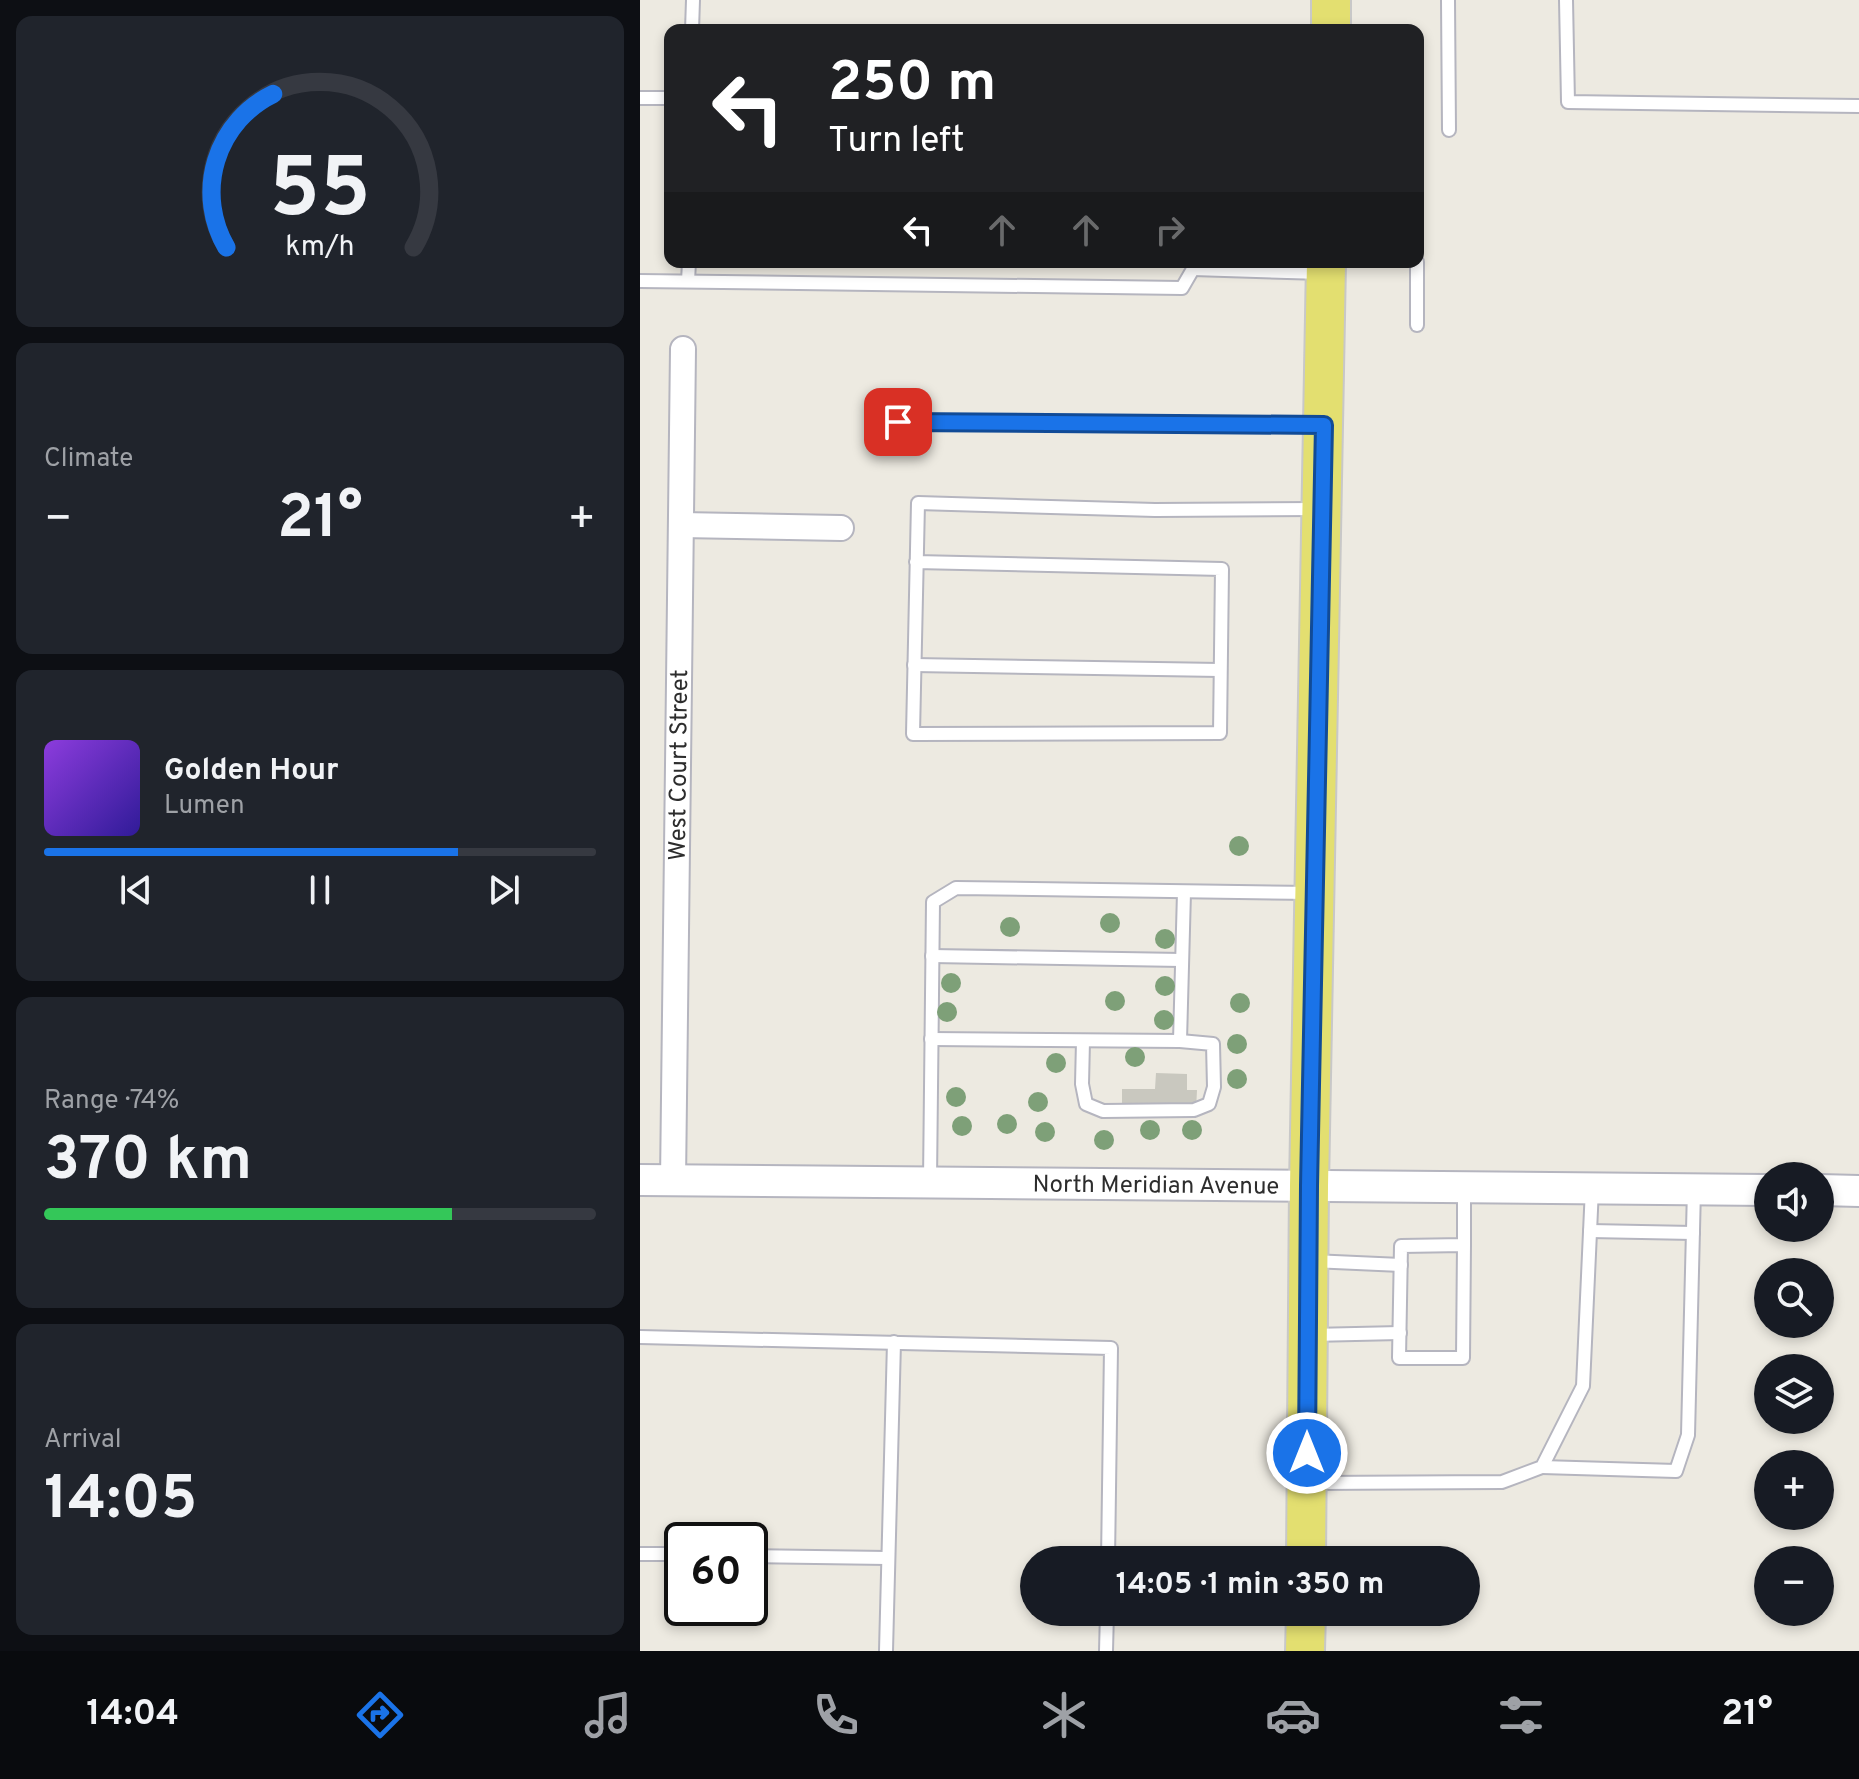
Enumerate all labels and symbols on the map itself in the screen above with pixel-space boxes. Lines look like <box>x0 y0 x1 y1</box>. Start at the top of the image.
pin <box>864 388 932 456</box>
street label: West Court Street <box>664 669 696 861</box>
street label: North Meridian Avenue <box>1033 1170 1279 1203</box>
position arrow <box>1265 1411 1349 1495</box>
speed limit sign: 60 <box>664 1522 768 1626</box>

